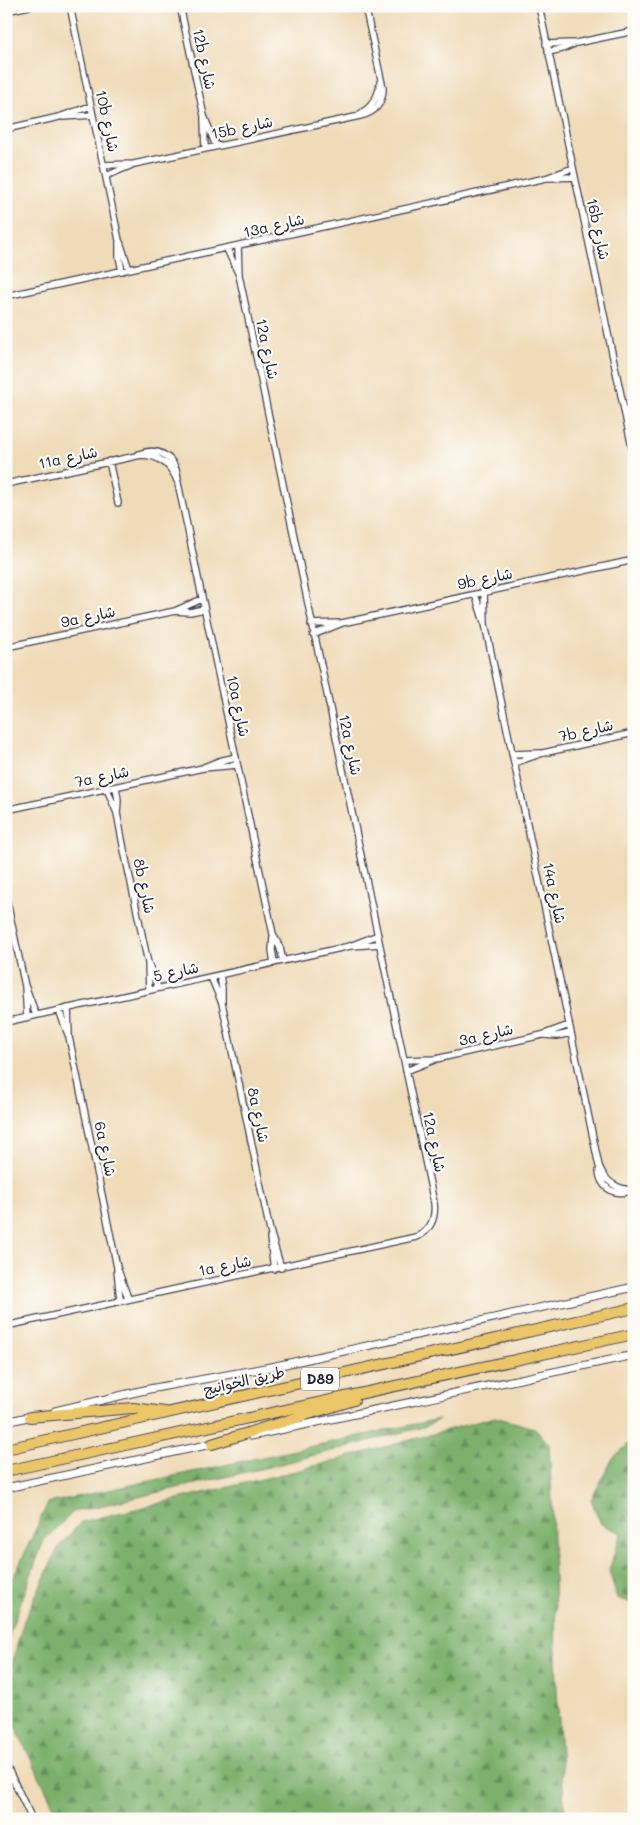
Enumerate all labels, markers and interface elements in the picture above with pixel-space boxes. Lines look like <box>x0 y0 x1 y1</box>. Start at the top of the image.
street label: 12b شارع <box>188 26 221 91</box>
street label: 10b شارع <box>91 88 124 154</box>
street label: 15b شارع <box>209 111 275 144</box>
street label: 16b شارع <box>582 196 615 262</box>
street label: 13a شارع <box>241 208 307 243</box>
street label: 12a شارع <box>251 317 284 381</box>
street label: 11a شارع <box>36 441 99 474</box>
street label: 9b شارع <box>455 562 514 595</box>
street label: 9a شارع <box>59 600 117 633</box>
street label: 10a شارع <box>222 673 255 739</box>
street label: 12a شارع <box>334 713 367 777</box>
street label: 7b شارع <box>557 714 615 747</box>
street label: 7a شارع <box>73 761 131 792</box>
street label: 8b شارع <box>128 856 161 915</box>
street label: 14a شارع <box>538 860 571 925</box>
street label: شارع 5 <box>151 956 201 987</box>
street label: 3a شارع <box>457 1018 515 1051</box>
street label: 8a شارع <box>242 1085 275 1144</box>
street label: 12a شارع <box>418 1110 451 1174</box>
street label: 6a شارع <box>89 1119 122 1178</box>
street label: 1a شارع <box>197 1250 253 1281</box>
street label: طريق الخوانيج <box>201 1361 287 1400</box>
road number: D89 <box>301 1368 339 1390</box>

